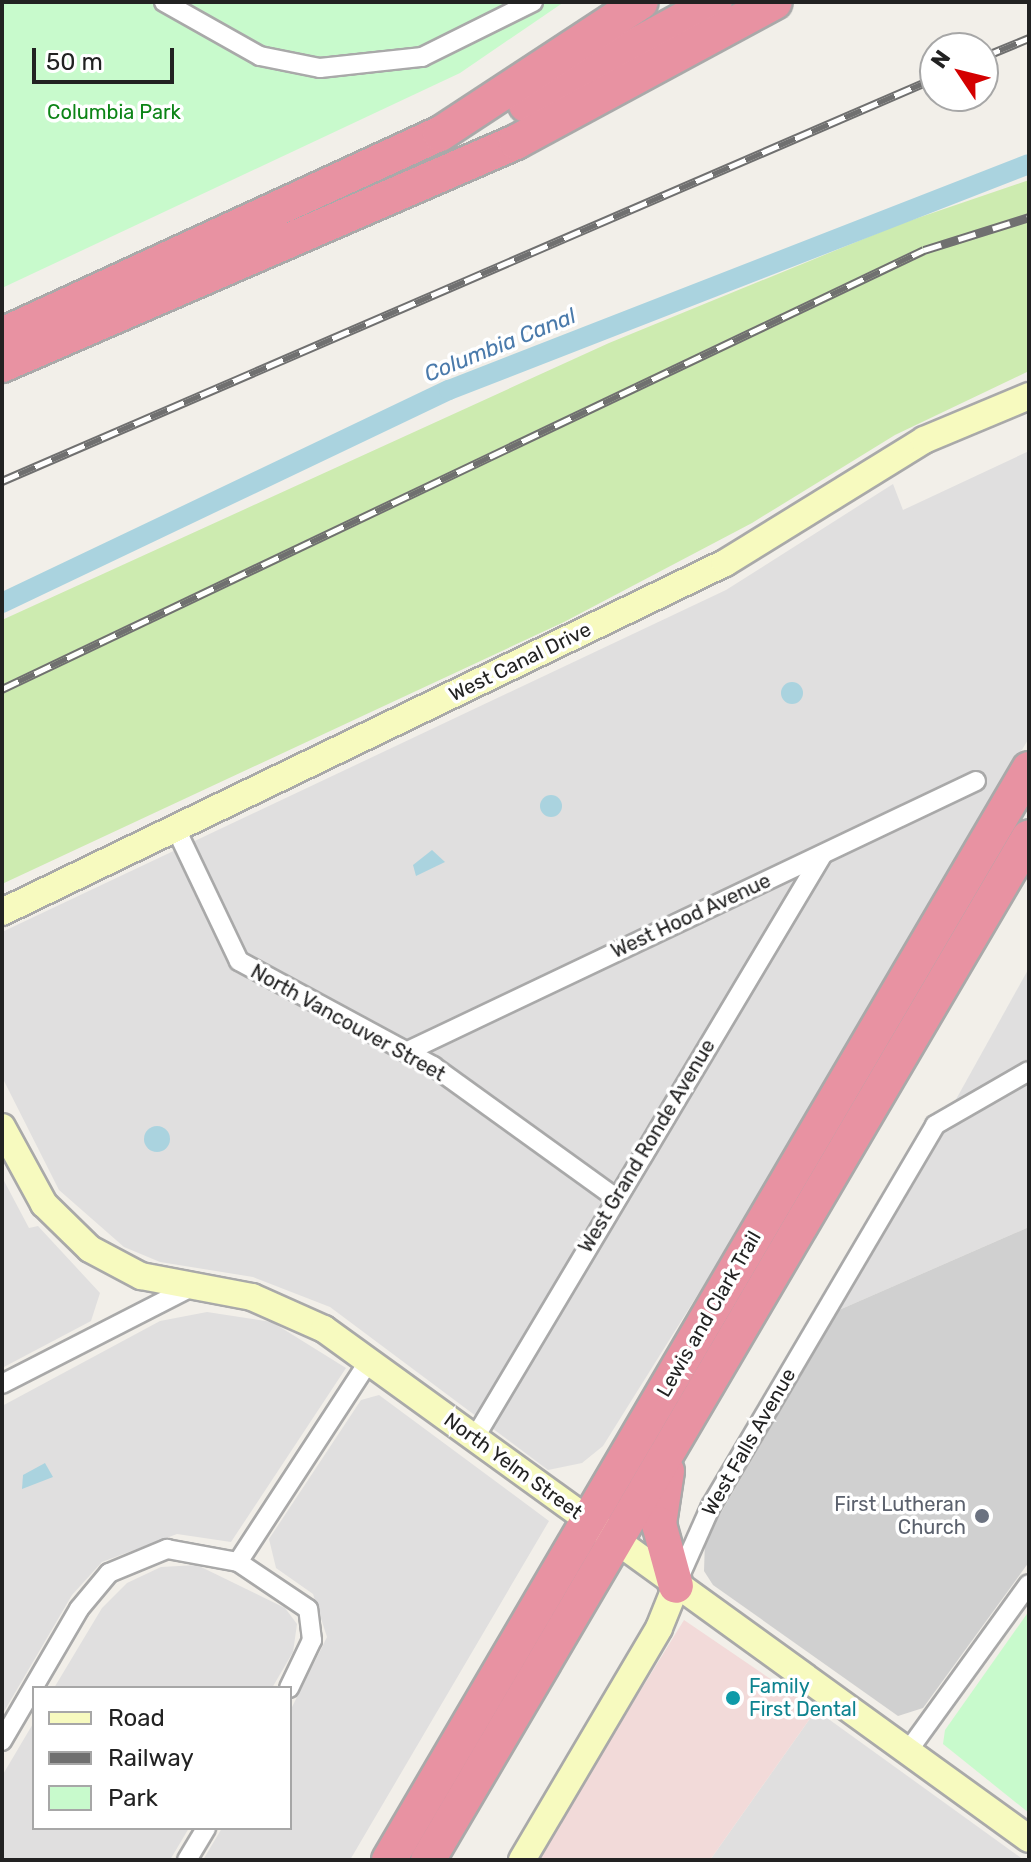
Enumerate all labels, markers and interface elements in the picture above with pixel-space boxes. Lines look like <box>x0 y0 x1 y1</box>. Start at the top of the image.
scale bar <box>36 32 178 82</box>
north arrow <box>919 32 999 112</box>
text: N <box>925 45 956 73</box>
text: 50 m <box>46 48 103 76</box>
park label: Columbia Park <box>47 100 181 124</box>
water label: Columbia Canal <box>420 303 580 387</box>
street label: West Canal Drive <box>445 617 595 707</box>
street label: West Hood Avenue <box>607 868 775 964</box>
street label: North Vancouver Street <box>246 959 450 1087</box>
street label: West Grand Ronde Avenue <box>574 1035 720 1257</box>
street label: Lewis and Clark Trail <box>652 1227 766 1401</box>
street label: West Falls Avenue <box>697 1364 801 1520</box>
street label: North Yelm Street <box>439 1408 587 1524</box>
place label: First Lutheran Church <box>834 1492 966 1539</box>
marker: First Lutheran Church <box>973 1507 991 1525</box>
place label: Family First Dental <box>749 1674 857 1721</box>
legend <box>32 1686 292 1830</box>
marker: Family First Dental <box>724 1689 742 1707</box>
text: Road <box>108 1704 165 1732</box>
text: Railway <box>108 1744 194 1772</box>
text: Park <box>108 1784 158 1812</box>

